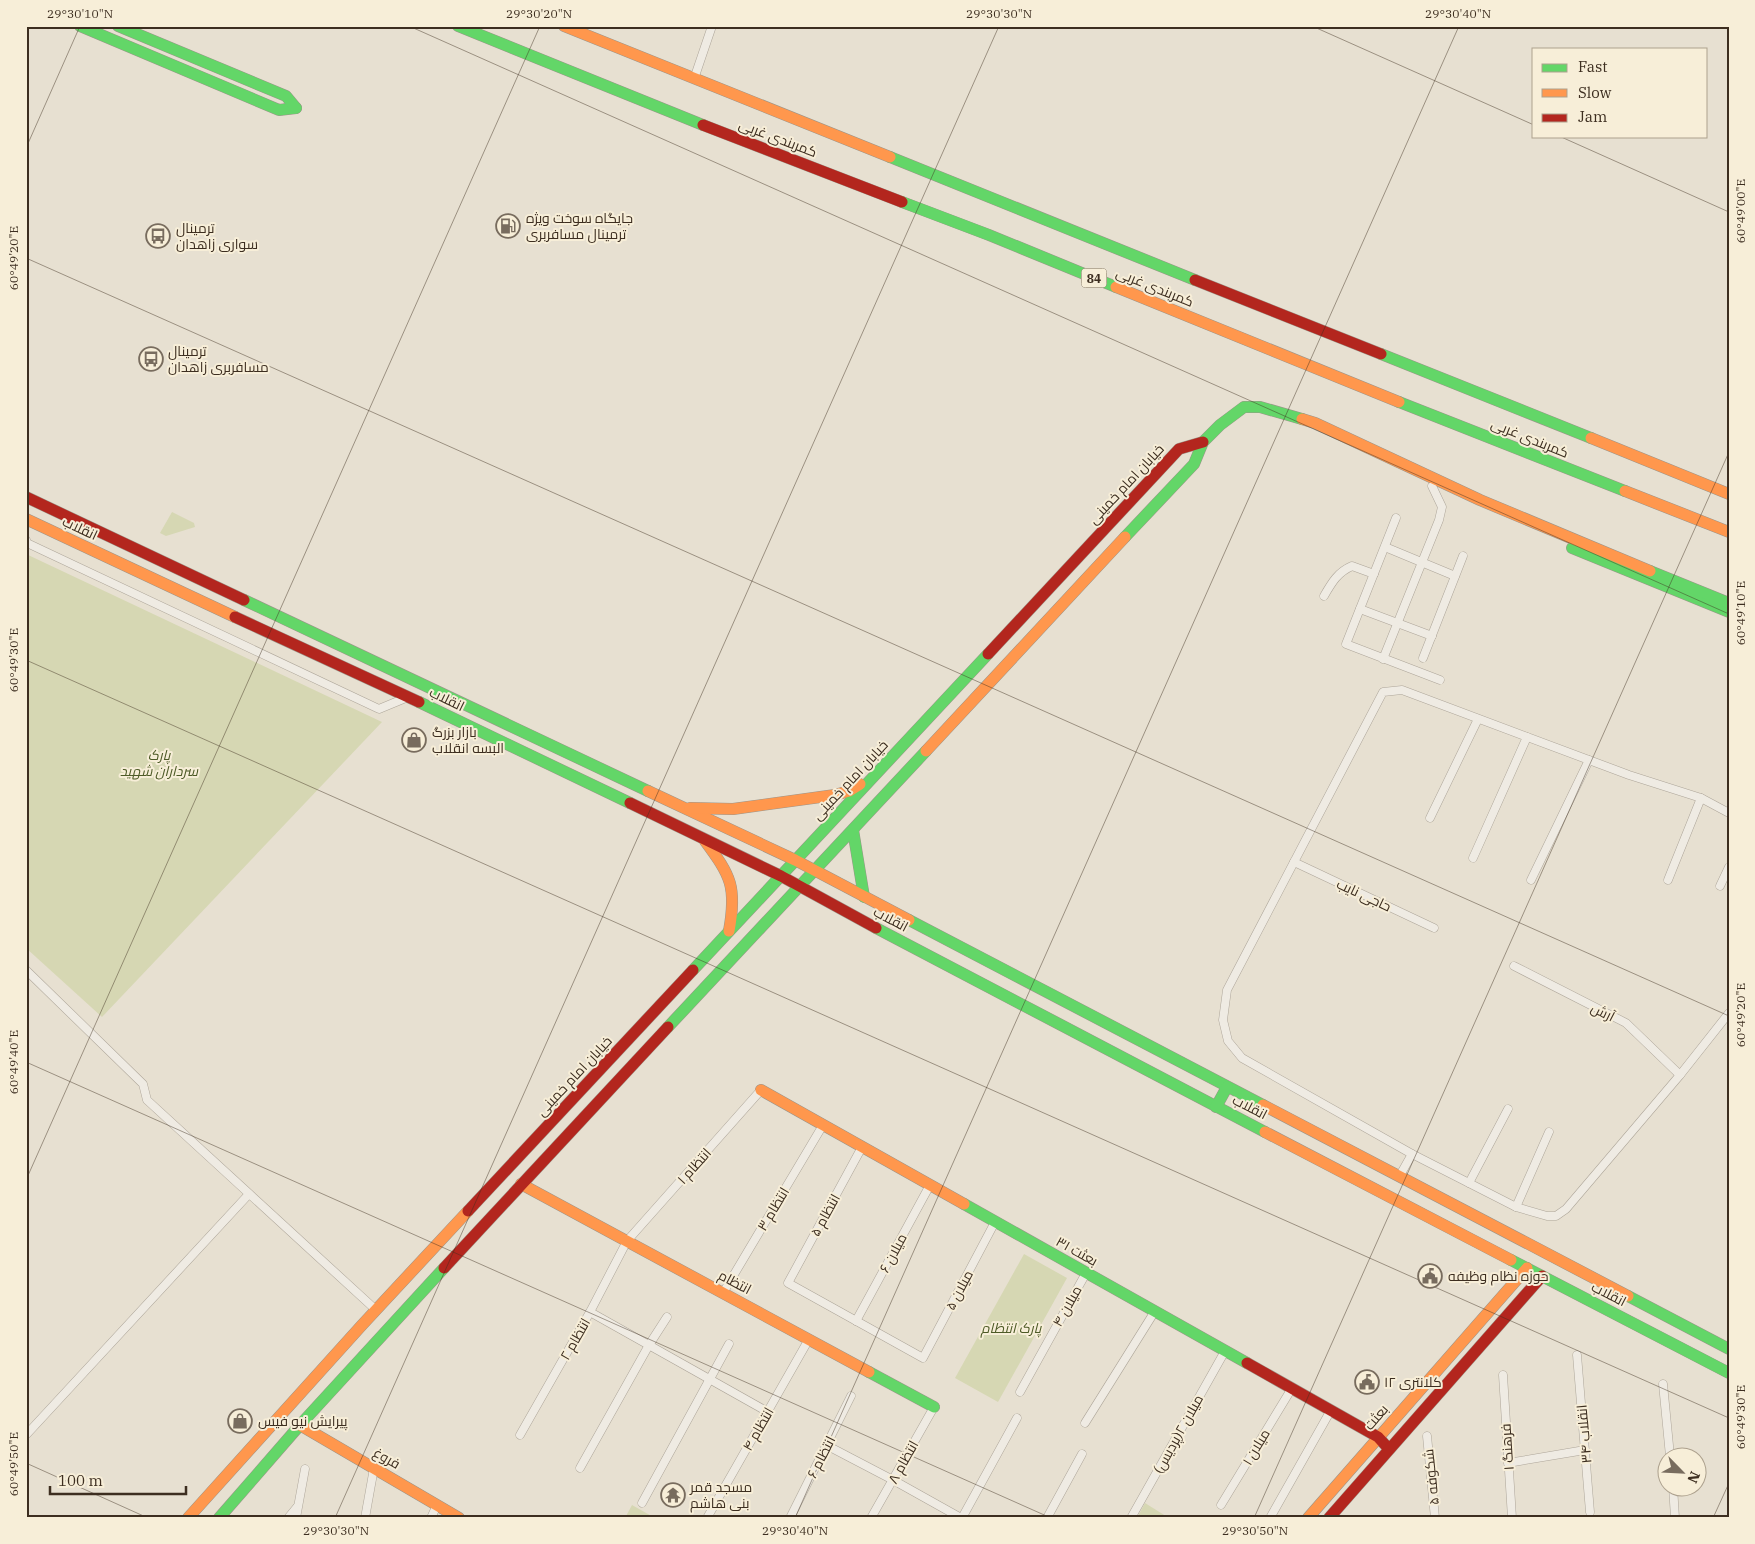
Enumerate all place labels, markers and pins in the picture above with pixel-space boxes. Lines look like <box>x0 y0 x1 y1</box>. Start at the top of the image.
place label: جایگاه سوخت ویژه ترمینال مسافربری <box>526 209 633 243</box>
fuel station icon: جایگاه سوخت ویژه ترمینال مسافربری <box>495 213 521 239</box>
place label: ترمینال سواری زاهدان <box>176 219 258 253</box>
bus stop icon: ترمینال سواری زاهدان <box>145 223 171 249</box>
place label: ترمینال مسافربری زاهدان <box>168 342 269 376</box>
bus stop icon: ترمینال مسافربری زاهدان <box>138 346 164 372</box>
place label: بازار بزرگ البسه انقلاب <box>432 723 504 757</box>
shop icon: بازار بزرگ البسه انقلاب <box>401 727 427 753</box>
public building icon: حوزه نظام وظیفه <box>1417 1263 1443 1289</box>
place label: حوزه نظام وظیفه <box>1448 1267 1549 1286</box>
public building icon: کلانتری ۱۲ <box>1354 1369 1380 1395</box>
place label: کلانتری ۱۲ <box>1384 1373 1442 1391</box>
shop icon: پیرایش نیو فیس <box>227 1408 253 1434</box>
place label: پیرایش نیو فیس <box>258 1412 348 1431</box>
place label: مسجد قمر بنی هاشم <box>689 1478 752 1513</box>
temple icon: مسجد قمر بنی هاشم <box>660 1482 686 1508</box>

